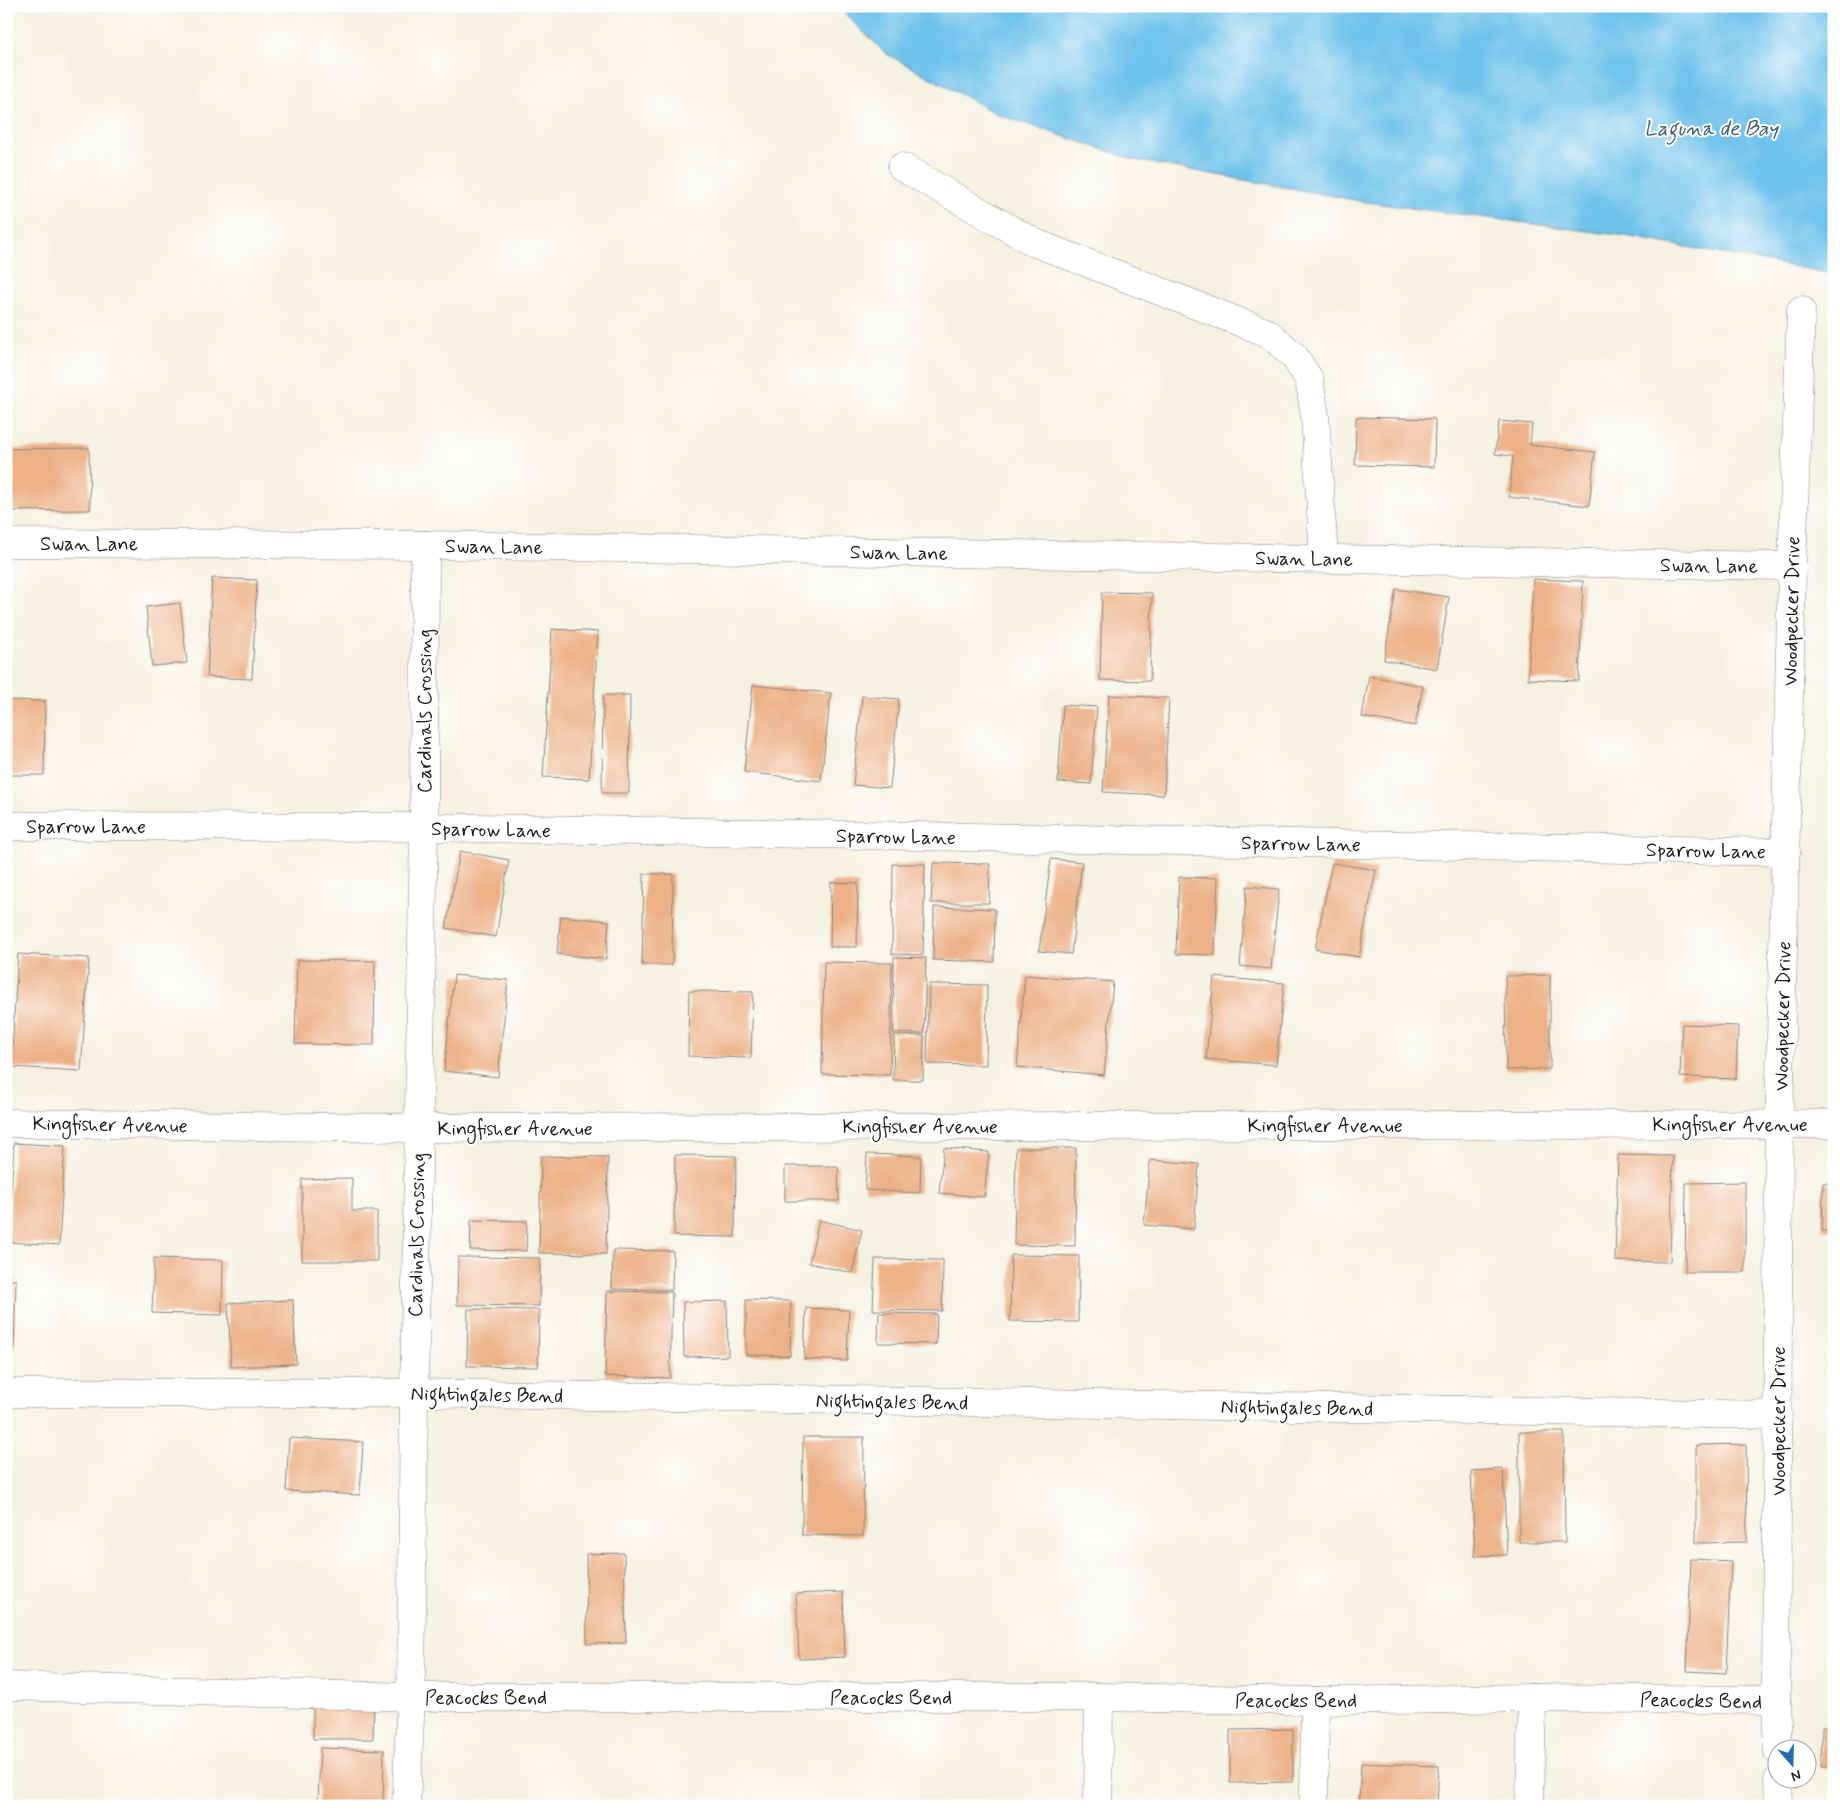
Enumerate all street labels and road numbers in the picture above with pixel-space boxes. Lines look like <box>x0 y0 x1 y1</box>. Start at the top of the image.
street label: Swan Lane <box>40 531 138 558</box>
street label: Swan Lane <box>445 533 543 562</box>
street label: Woodpecker Drive <box>1778 536 1807 686</box>
street label: Swan Lane <box>850 539 948 568</box>
street label: Swan Lane <box>1255 545 1353 574</box>
street label: Swan Lane <box>1660 552 1758 581</box>
street label: Cardinals Crossing <box>412 629 439 793</box>
street label: Sparrow Lane <box>26 814 146 841</box>
street label: Sparrow Lane <box>431 816 551 845</box>
street label: Sparrow Lane <box>836 823 956 852</box>
street label: Sparrow Lane <box>1241 830 1361 859</box>
street label: Sparrow Lane <box>1646 837 1766 866</box>
street label: Woodpecker Drive <box>1769 941 1798 1091</box>
street label: Kingfisher Avenue <box>32 1111 188 1141</box>
street label: Kingfisher Avenue <box>1652 1112 1808 1140</box>
street label: Kingfisher Avenue <box>1247 1113 1403 1141</box>
street label: Kingfisher Avenue <box>842 1114 998 1142</box>
street label: Kingfisher Avenue <box>437 1116 593 1144</box>
street label: Cardinals Crossing <box>403 1153 432 1317</box>
street label: Woodpecker Drive <box>1766 1346 1793 1496</box>
street label: Nightingales Bend <box>410 1381 563 1412</box>
street label: Nightingales Bend <box>815 1388 968 1419</box>
street label: Nightingales Bend <box>1220 1394 1373 1425</box>
street label: Peacocks Bend <box>425 1685 547 1712</box>
street label: Peacocks Bend <box>830 1685 952 1712</box>
street label: Peacocks Bend <box>1640 1687 1762 1716</box>
street label: Peacocks Bend <box>1235 1688 1357 1715</box>

